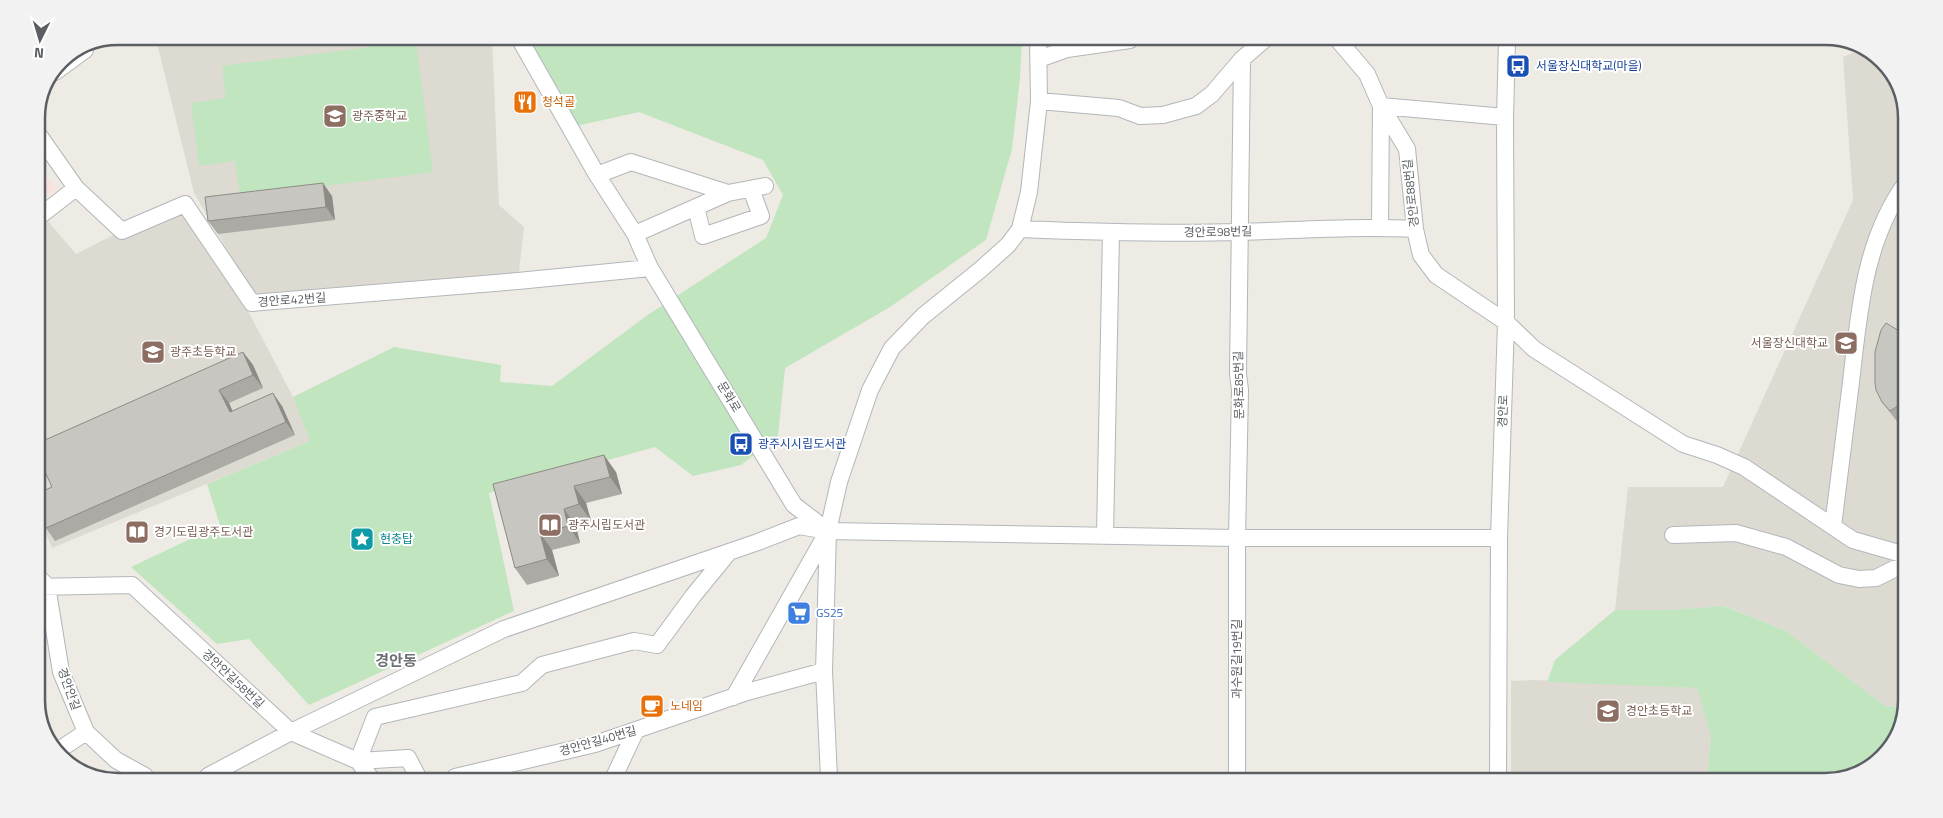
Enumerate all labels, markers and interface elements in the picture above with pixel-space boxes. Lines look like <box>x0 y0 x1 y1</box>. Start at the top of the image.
north arrow <box>15 15 65 65</box>
text: N <box>33 43 45 64</box>
bus stop icon: 서울장신대학교(마을) <box>1505 53 1531 79</box>
place label: 서울장신대학교(마을) <box>1536 56 1642 75</box>
restaurant icon: 청석골 <box>512 89 538 115</box>
place label: 청석골 <box>542 92 575 111</box>
school or university icon: 광주중학교 <box>322 103 348 129</box>
place label: 광주중학교 <box>352 106 407 125</box>
street label: 경안로88번길 <box>1397 158 1424 228</box>
street label: 경안로98번길 <box>1184 221 1252 242</box>
street label: 경안로42번길 <box>257 288 327 311</box>
school or university icon: 서울장신대학교 <box>1833 330 1859 356</box>
place label: 서울장신대학교 <box>1751 333 1828 352</box>
school or university icon: 광주초등학교 <box>140 339 166 365</box>
place label: 광주초등학교 <box>170 342 236 361</box>
street label: 문화로85번길 <box>1228 351 1249 419</box>
street label: 문화로 <box>713 378 746 416</box>
street label: 경안로 <box>1492 394 1513 428</box>
bus stop icon: 광주시시립도서관 <box>728 431 754 457</box>
place label: 광주시시립도서관 <box>758 434 846 453</box>
library icon: 광주시립도서관 <box>537 512 563 538</box>
place label: 광주시립도서관 <box>568 515 645 534</box>
library icon: 경기도립광주도서관 <box>124 519 150 545</box>
place label: 경기도립광주도서관 <box>154 522 253 541</box>
place icon: 현충탑 <box>349 526 375 552</box>
place label: 현충탑 <box>380 529 413 548</box>
supermarket icon: GS25 <box>786 600 812 626</box>
place label: GS25 <box>816 603 844 622</box>
street label: 과수원길19번길 <box>1227 619 1246 699</box>
street label: 경안안길58번길 <box>198 645 269 713</box>
district label: 경안동 <box>375 649 417 672</box>
street label: 경안안길 <box>53 665 86 713</box>
cafe icon: 노네임 <box>639 693 665 719</box>
place label: 노네임 <box>670 696 703 715</box>
school or university icon: 경안초등학교 <box>1595 698 1621 724</box>
place label: 경안초등학교 <box>1626 701 1692 720</box>
street label: 경안안길40번길 <box>557 720 639 761</box>

